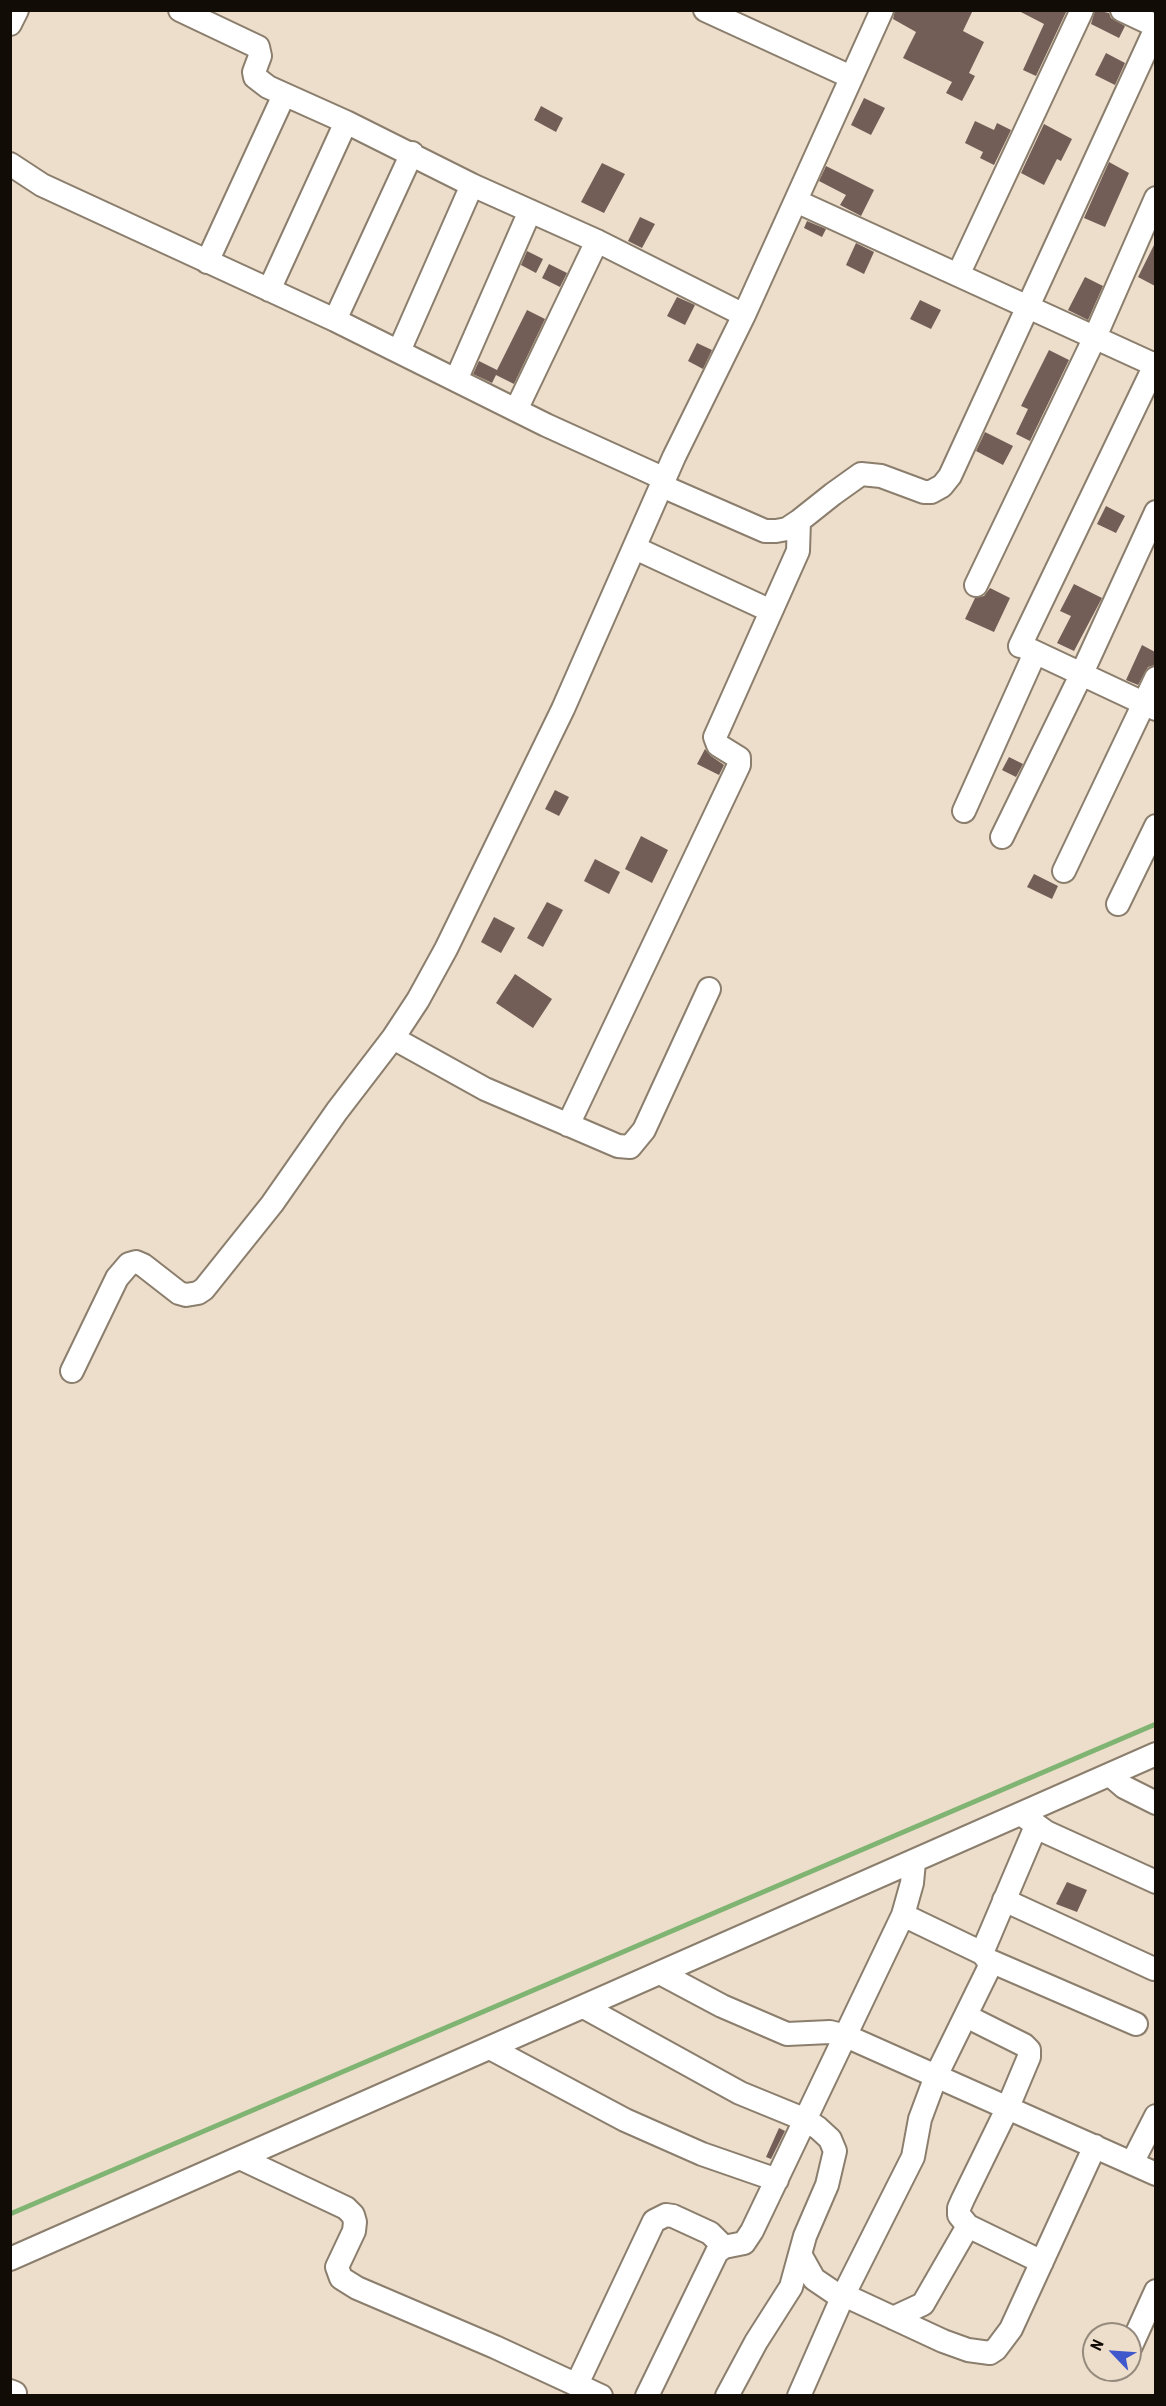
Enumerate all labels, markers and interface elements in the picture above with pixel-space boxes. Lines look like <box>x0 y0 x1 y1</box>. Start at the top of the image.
north arrow <box>1082 2322 1142 2382</box>
text: N <box>1086 2337 1108 2353</box>

